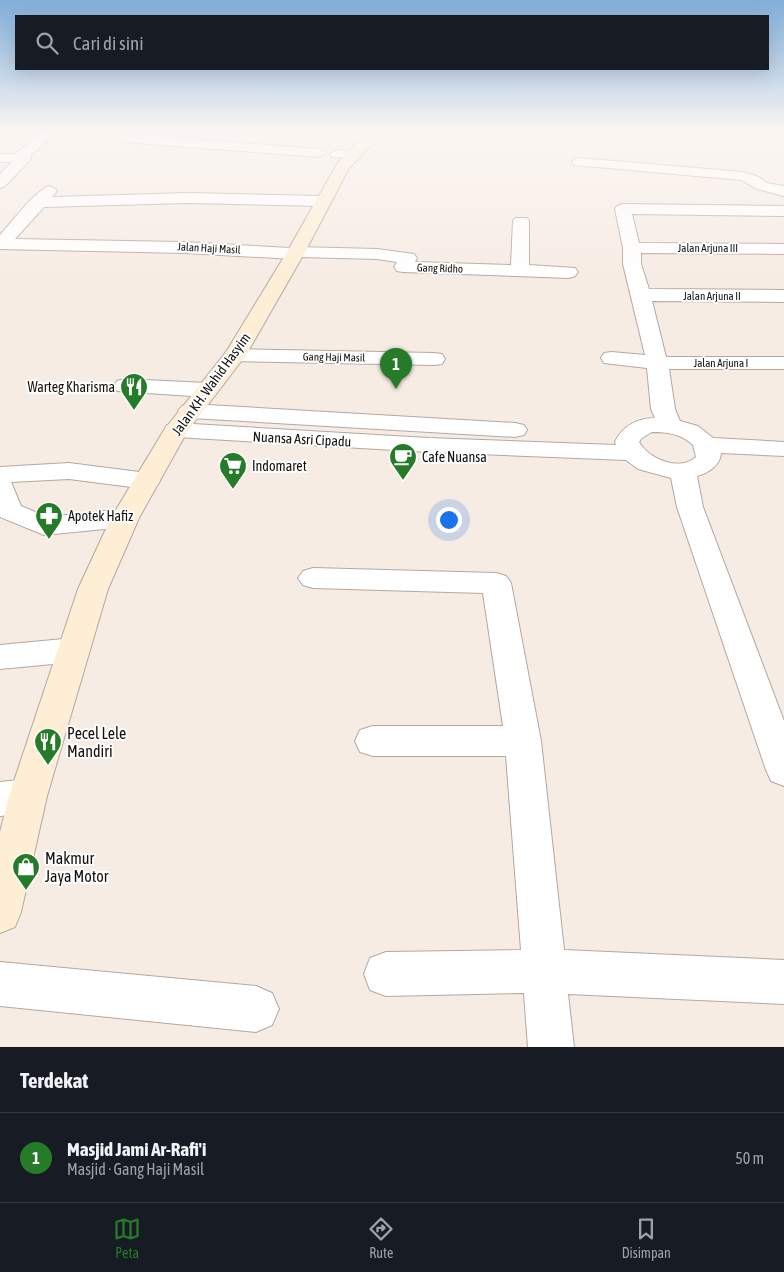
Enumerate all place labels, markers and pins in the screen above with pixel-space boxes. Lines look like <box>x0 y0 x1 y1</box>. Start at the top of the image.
pin: 1 <box>380 348 412 389</box>
restaurant icon: Warteg Kharisma <box>119 372 149 411</box>
place label: Warteg Kharisma <box>28 379 115 395</box>
cafe icon: Cafe Nuansa <box>388 442 418 481</box>
place label: Cafe Nuansa <box>422 449 487 465</box>
supermarket icon: Indomaret <box>218 451 248 490</box>
place label: Indomaret <box>252 458 307 474</box>
pharmacy icon: Apotek Hafiz <box>34 501 64 540</box>
place label: Apotek Hafiz <box>68 508 133 524</box>
place label: Pecel Lele Mandiri <box>67 724 126 760</box>
restaurant icon: Pecel Lele Mandiri <box>33 727 63 766</box>
place label: Makmur Jaya Motor <box>45 849 109 886</box>
shop icon: Makmur Jaya Motor <box>11 852 41 891</box>

